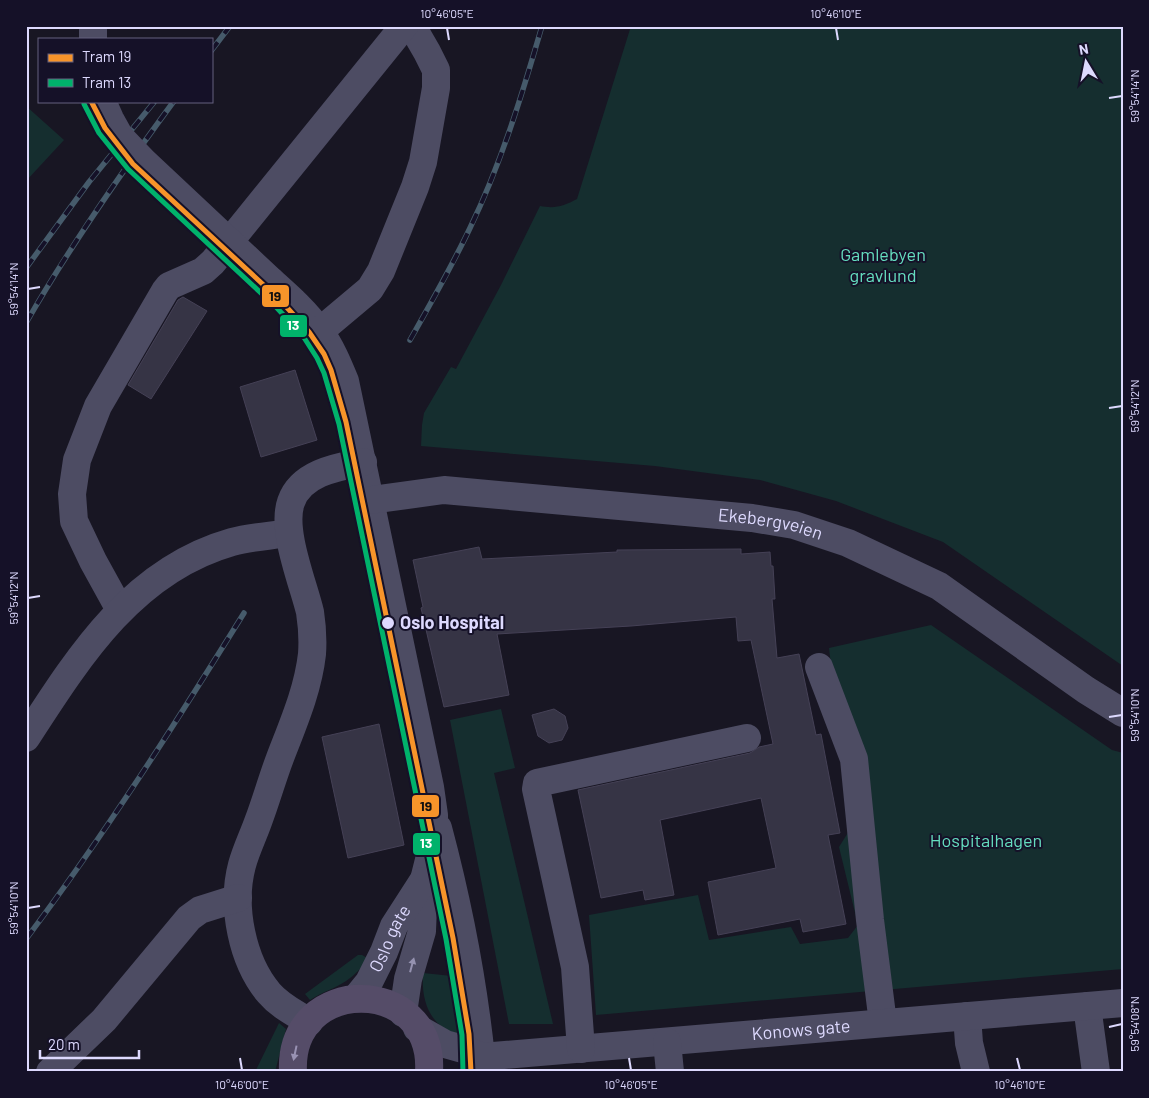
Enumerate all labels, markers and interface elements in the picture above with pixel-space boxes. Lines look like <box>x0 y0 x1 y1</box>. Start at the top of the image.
text: 10°46'05"E <box>420 6 474 20</box>
text: 10°46'10"E <box>810 6 862 20</box>
legend <box>38 38 212 102</box>
north arrow <box>1062 38 1112 88</box>
text: N <box>1078 40 1090 58</box>
text: Tram 19 <box>82 47 131 65</box>
text: 59°54'14"N <box>1127 69 1141 123</box>
text: Tram 13 <box>82 73 131 91</box>
park label: Gamlebyen gravlund <box>840 243 926 286</box>
text: 59°54'14"N <box>6 262 20 316</box>
line badge: 19 <box>261 284 290 308</box>
text: 19 <box>269 287 281 304</box>
line badge: 13 <box>279 314 308 338</box>
text: 13 <box>287 316 299 333</box>
text: 59°54'12"N <box>1127 379 1141 433</box>
street label: Ekebergveien <box>717 503 826 544</box>
text: 59°54'12"N <box>6 571 20 625</box>
place label: Oslo Hospital <box>400 611 504 633</box>
marker: Oslo Hospital <box>380 615 396 631</box>
text: 59°54'10"N <box>1127 688 1141 742</box>
line badge: 19 <box>411 794 440 818</box>
text: 19 <box>420 797 432 814</box>
park label: Hospitalhagen <box>930 829 1042 851</box>
line badge: 13 <box>412 832 441 856</box>
text: 13 <box>420 834 432 851</box>
text: 59°54'10"N <box>6 881 20 935</box>
street label: Oslo gate <box>364 900 415 975</box>
one-way arrow <box>409 957 417 972</box>
text: 59°54'08"N <box>1127 996 1141 1052</box>
street label: Konows gate <box>751 1014 851 1044</box>
scale bar <box>40 1028 139 1060</box>
text: 20 m <box>48 1035 80 1053</box>
one-way arrow <box>291 1046 299 1061</box>
text: 10°46'00"E <box>215 1077 269 1091</box>
text: 10°46'05"E <box>604 1077 658 1091</box>
text: 10°46'10"E <box>994 1077 1046 1091</box>

